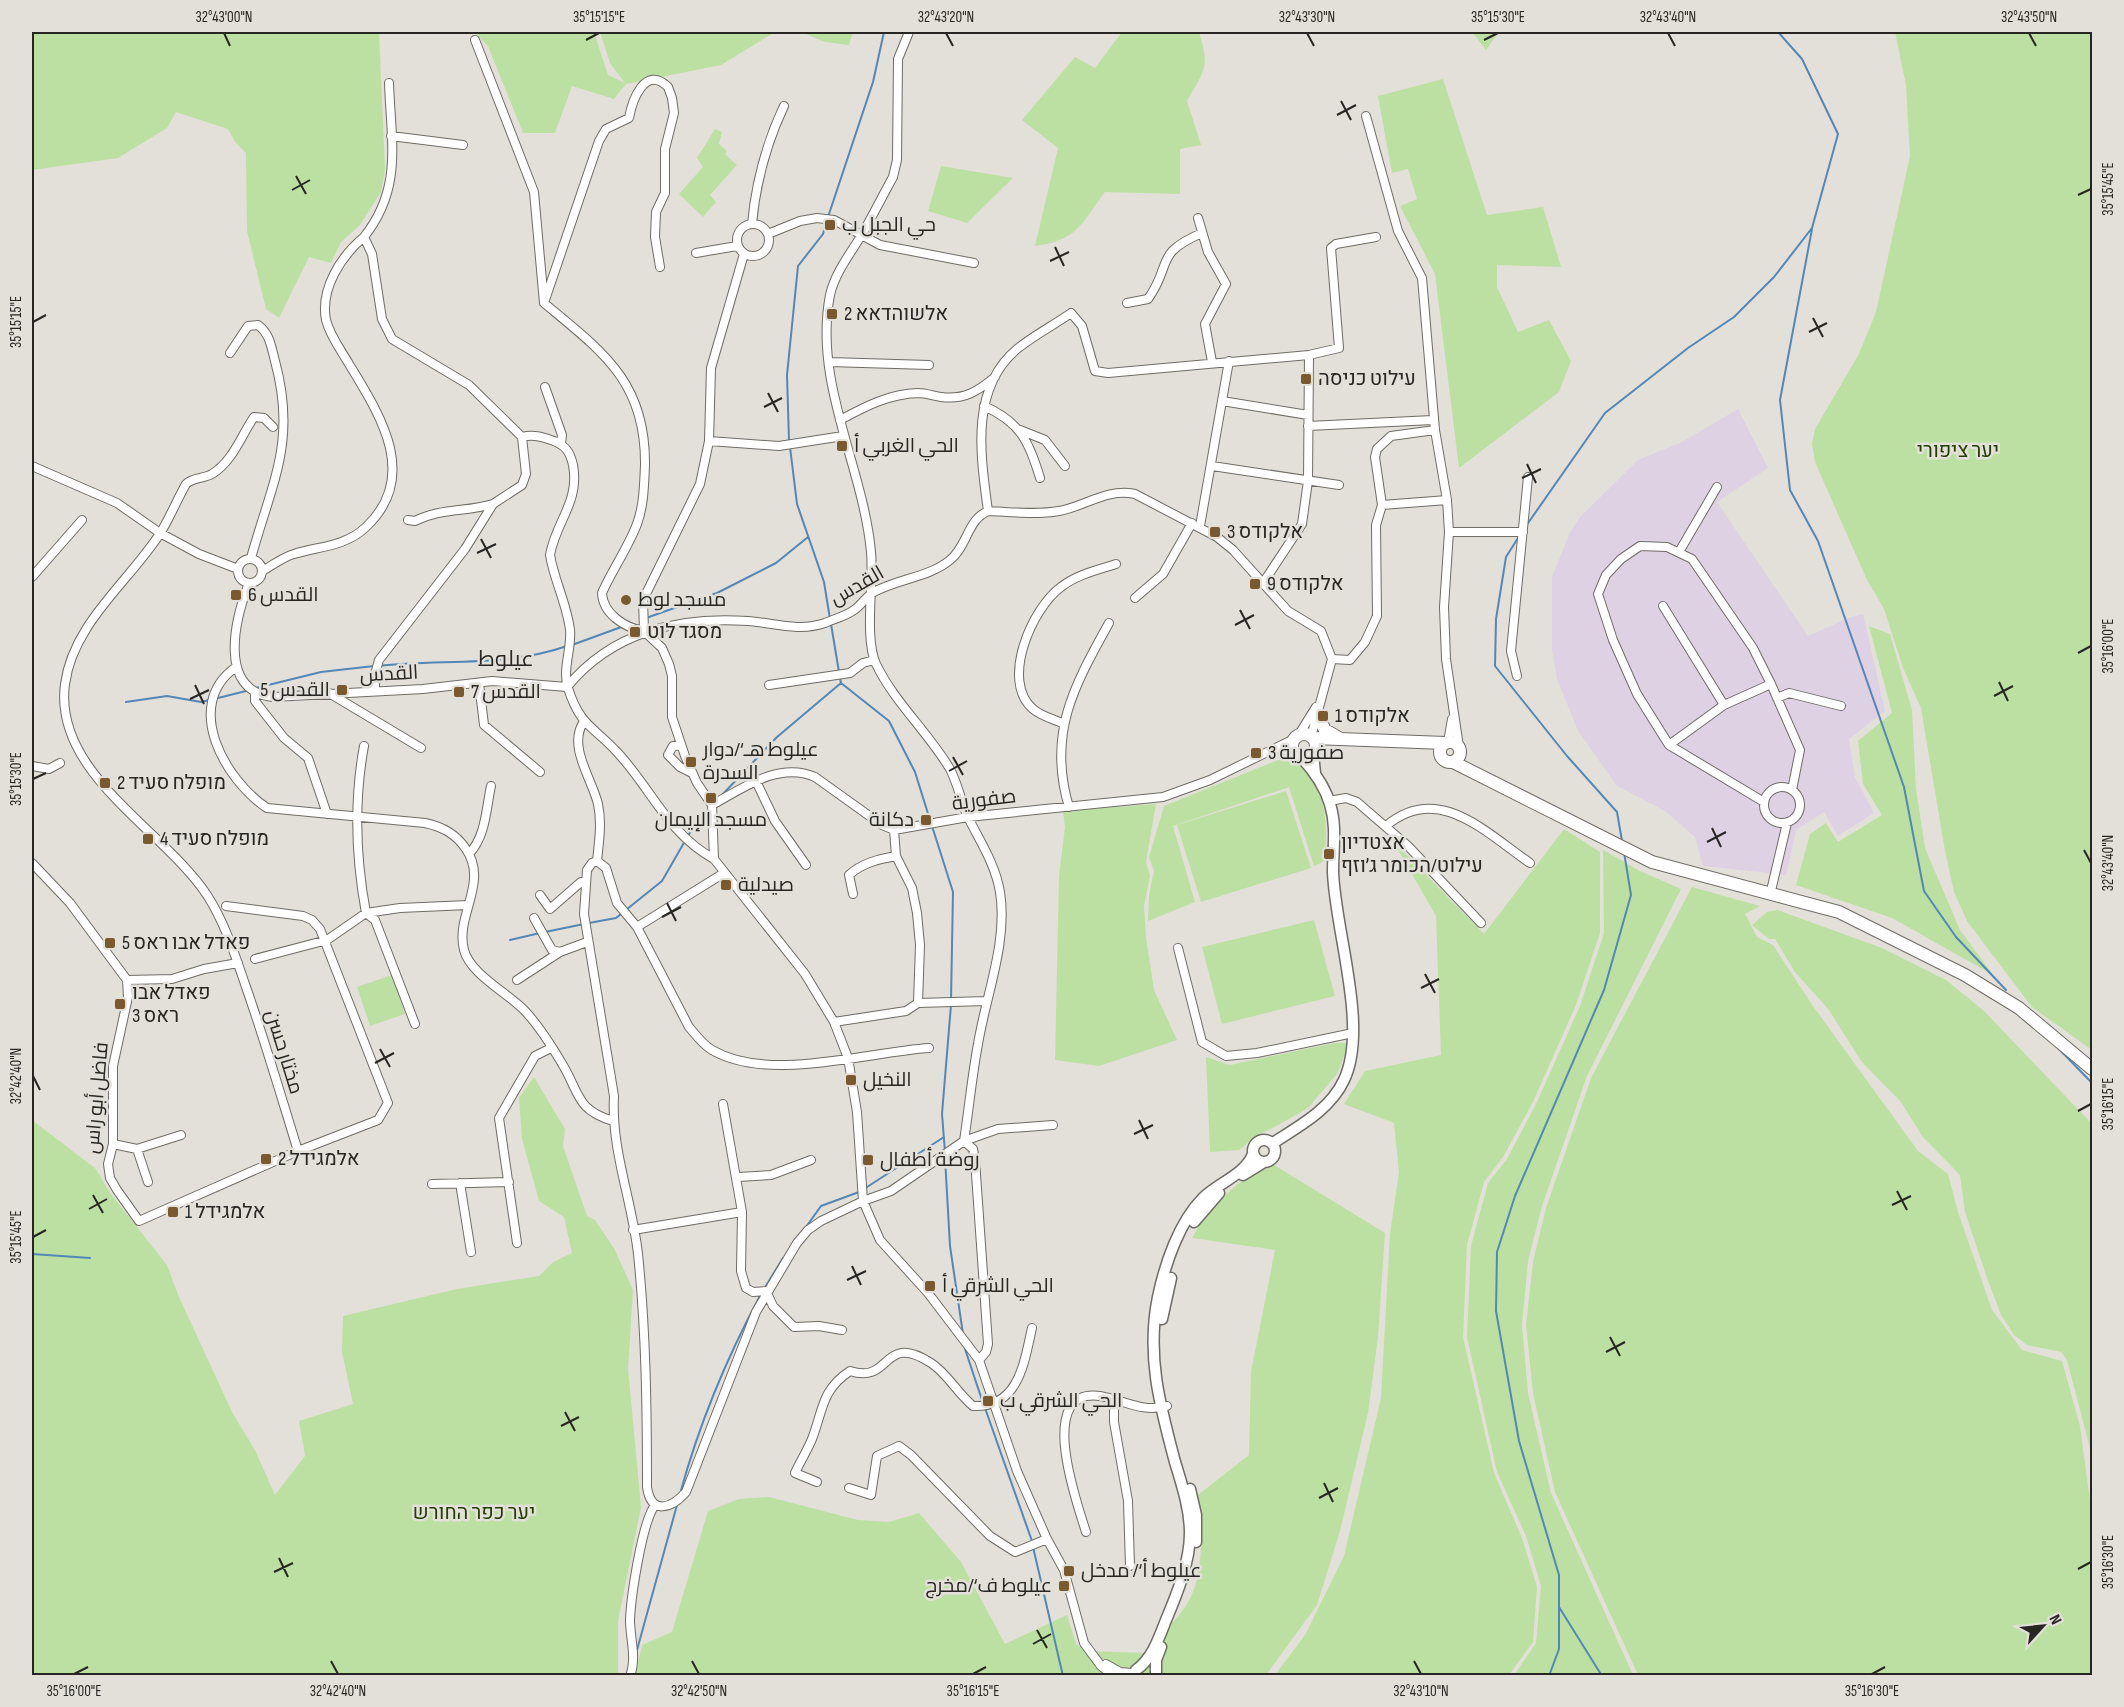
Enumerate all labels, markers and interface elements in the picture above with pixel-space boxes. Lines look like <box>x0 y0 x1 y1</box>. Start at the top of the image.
text: 32°43'00"N <box>196 8 252 27</box>
text: 35°15'15"E <box>573 8 625 27</box>
text: 32°43'20"N <box>918 8 974 27</box>
text: 32°43'30"N <box>1279 8 1335 27</box>
text: 35°15'30"E <box>1471 8 1525 27</box>
text: 32°43'40"N <box>1640 8 1696 27</box>
text: 32°43'50"N <box>2001 8 2057 27</box>
text: 35°15'45"E <box>2099 162 2118 216</box>
place label: حي الجبل ب <box>842 213 936 240</box>
marker: حي الجبل ب <box>823 218 837 232</box>
text: 35°15'15"E <box>7 296 26 348</box>
place label: אלשוהדאא 2 <box>844 302 948 326</box>
marker: אלשוהדאא 2 <box>825 307 839 321</box>
place label: עילוט כניסה <box>1318 367 1416 391</box>
marker: עילוט כניסה <box>1299 372 1313 386</box>
place label: الحي الغربي أ <box>854 433 959 461</box>
marker: الحي الغربي أ <box>835 439 849 453</box>
park label: יער ציפורי <box>1917 439 1999 463</box>
place label: אלקודס 3 <box>1227 520 1303 544</box>
marker: אלקודס 3 <box>1208 525 1222 539</box>
street label: القدس <box>826 561 888 611</box>
place label: אלקודס 9 <box>1267 572 1344 596</box>
marker: אלקודס 9 <box>1248 577 1262 591</box>
place label: القدس 6 <box>248 583 319 607</box>
marker: القدس 6 <box>229 588 243 602</box>
place label: مسجد لوط <box>638 588 726 612</box>
marker: مسجد لوط <box>619 593 633 607</box>
text: 35°16'00"E <box>2099 619 2118 673</box>
place label: מסגד לוט <box>647 620 722 644</box>
marker: מסגד לוט <box>628 625 642 639</box>
district label: عيلوط <box>478 646 534 673</box>
street label: القدس <box>359 660 419 688</box>
place label: القدس 5 <box>260 678 330 702</box>
place label: القدس 7 <box>471 680 541 704</box>
marker: القدس 5 <box>335 683 349 697</box>
marker: القدس 7 <box>452 685 466 699</box>
place label: אלקודס 1 <box>1335 704 1410 728</box>
marker: אלקודס 1 <box>1316 709 1330 723</box>
place label: عيلوط هـ‘/دوار السدرة <box>702 738 819 785</box>
place label: صفورية 3 <box>1268 741 1344 765</box>
marker: صفورية 3 <box>1249 746 1263 760</box>
text: 35°15'30"E <box>7 752 26 806</box>
marker: عيلوط هـ‘/دوار السدرة <box>684 755 698 769</box>
place label: מופלח סעיד 2 <box>117 771 226 795</box>
marker: מופלח סעיד 2 <box>98 776 112 790</box>
street label: صفورية <box>951 784 1017 816</box>
marker: مسجد الإيمان <box>704 791 718 805</box>
place label: مسجد الإيمان <box>655 808 767 832</box>
place label: دكانة <box>869 808 914 832</box>
marker: دكانة <box>919 813 933 827</box>
place label: מופלח סעיד 4 <box>160 827 269 851</box>
place label: אצטדיון עילוט/הכומר ג׳וזף <box>1341 831 1483 878</box>
marker: מופלח סעיד 4 <box>141 832 155 846</box>
text: 32°43'40"N <box>2099 835 2118 891</box>
marker: אצטדיון עילוט/הכומר ג׳וזף <box>1322 847 1336 861</box>
place label: صيدلية <box>738 873 794 897</box>
marker: صيدلية <box>719 878 733 892</box>
place label: פאדל אבו ראס 5 <box>122 931 250 955</box>
marker: פאדל אבו ראס 5 <box>103 936 117 950</box>
place label: פאדל אבו ראס 3 <box>132 981 211 1028</box>
marker: פאדל אבו ראס 3 <box>113 997 127 1011</box>
street label: مختار حسن <box>260 1007 308 1097</box>
street label: فاضل أبو راس <box>79 1041 114 1155</box>
text: 32°42'40"N <box>7 1048 26 1104</box>
place label: النخيل <box>863 1068 912 1092</box>
marker: النخيل <box>844 1073 858 1087</box>
text: 35°16'15"E <box>2099 1078 2118 1130</box>
place label: אלמגידל 2 <box>278 1147 360 1171</box>
place label: روضة أطفال <box>880 1147 980 1172</box>
marker: אלמגידל 2 <box>259 1152 273 1166</box>
marker: روضة أطفال <box>861 1153 875 1167</box>
place label: אלמגידל 1 <box>185 1200 265 1224</box>
marker: אלמגידל 1 <box>166 1205 180 1219</box>
text: 35°15'45"E <box>7 1210 26 1264</box>
place label: الحي الشرقي أ <box>942 1273 1054 1301</box>
marker: الحي الشرقي أ <box>923 1279 937 1293</box>
place label: الحي الشرقي ب <box>1000 1389 1122 1416</box>
marker: الحي الشرقي ب <box>981 1394 995 1408</box>
park label: יער כפר החורש <box>413 1501 535 1525</box>
text: 35°16'30"E <box>2099 1535 2118 1589</box>
place label: عيلوط أ‘/ مدخل <box>1081 1558 1202 1583</box>
marker: عيلوط أ‘/ مدخل <box>1062 1564 1076 1578</box>
place label: عيلوط ف‘/مخرج <box>925 1574 1052 1599</box>
marker: عيلوط ف‘/مخرج <box>1057 1579 1071 1593</box>
north arrow <box>2013 1596 2073 1656</box>
text: N <box>2045 1612 2065 1628</box>
text: 35°16'00"E <box>47 1682 101 1701</box>
text: 32°42'40"N <box>310 1682 366 1701</box>
text: 32°42'50"N <box>671 1682 727 1701</box>
text: 35°16'15"E <box>947 1682 999 1701</box>
text: 32°43'10"N <box>1393 1682 1449 1701</box>
text: 35°16'30"E <box>1845 1682 1899 1701</box>

